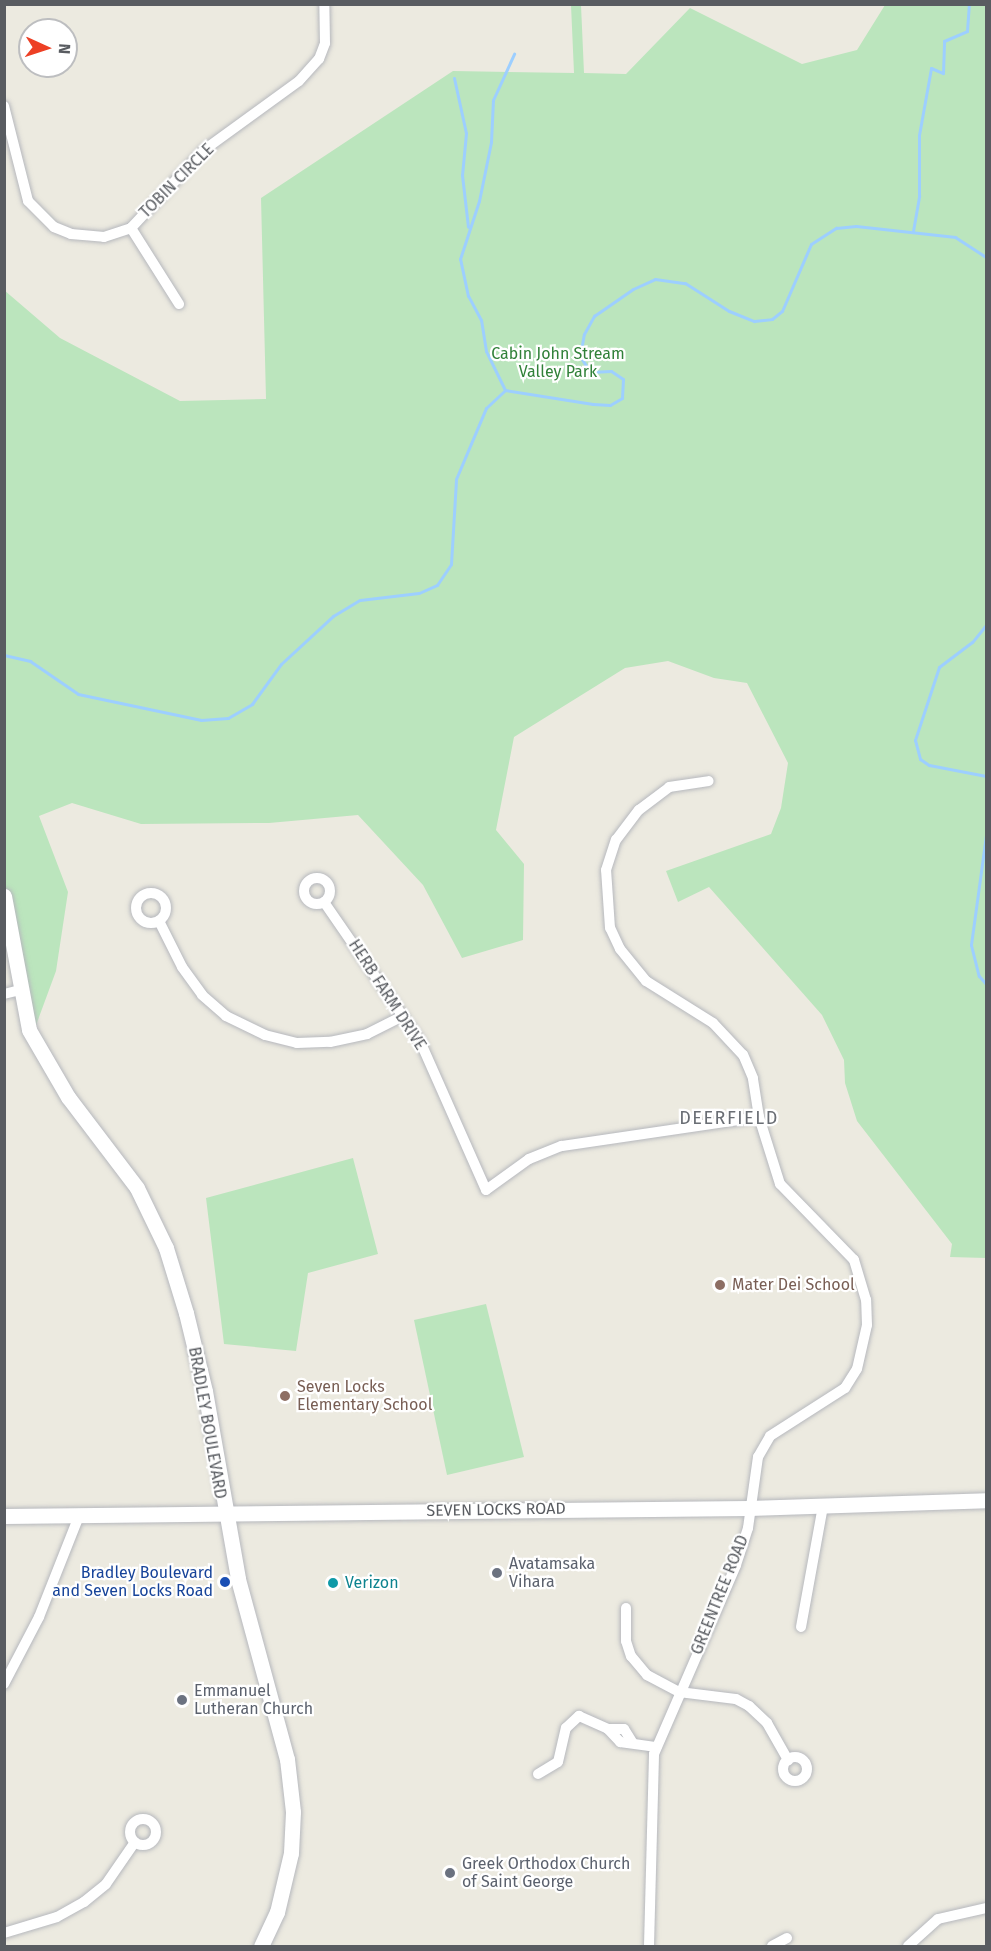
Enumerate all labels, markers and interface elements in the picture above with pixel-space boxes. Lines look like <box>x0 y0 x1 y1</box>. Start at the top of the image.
north arrow <box>18 18 78 78</box>
text: N <box>55 43 74 55</box>
street label: TOBIN CIRCLE <box>136 140 218 222</box>
park label: Cabin John Stream Valley Park <box>491 344 625 382</box>
street label: HERB FARM DRIVE <box>344 936 430 1054</box>
district label: DEERFIELD <box>679 1107 779 1129</box>
place label: Mater Dei School <box>732 1275 855 1295</box>
marker: Mater Dei School <box>713 1278 727 1292</box>
street label: BRADLEY BOULEVARD <box>184 1345 230 1501</box>
place label: Seven Locks Elementary School <box>297 1377 432 1415</box>
marker: Seven Locks Elementary School <box>278 1389 292 1403</box>
street label: SEVEN LOCKS ROAD <box>426 1499 566 1521</box>
street label: GREENTREE ROAD <box>687 1533 753 1657</box>
place label: Avatamsaka Vihara <box>509 1554 595 1592</box>
place label: Bradley Boulevard and Seven Locks Road <box>52 1563 213 1601</box>
marker: Avatamsaka Vihara <box>490 1566 504 1580</box>
place label: Verizon <box>345 1573 399 1593</box>
marker: Bradley Boulevard and Seven Locks Road <box>218 1575 232 1589</box>
marker: Verizon <box>326 1576 340 1590</box>
place label: Emmanuel Lutheran Church <box>194 1681 313 1719</box>
marker: Emmanuel Lutheran Church <box>175 1693 189 1707</box>
place label: Greek Orthodox Church of Saint George <box>462 1854 630 1892</box>
marker: Greek Orthodox Church of Saint George <box>443 1866 457 1880</box>

